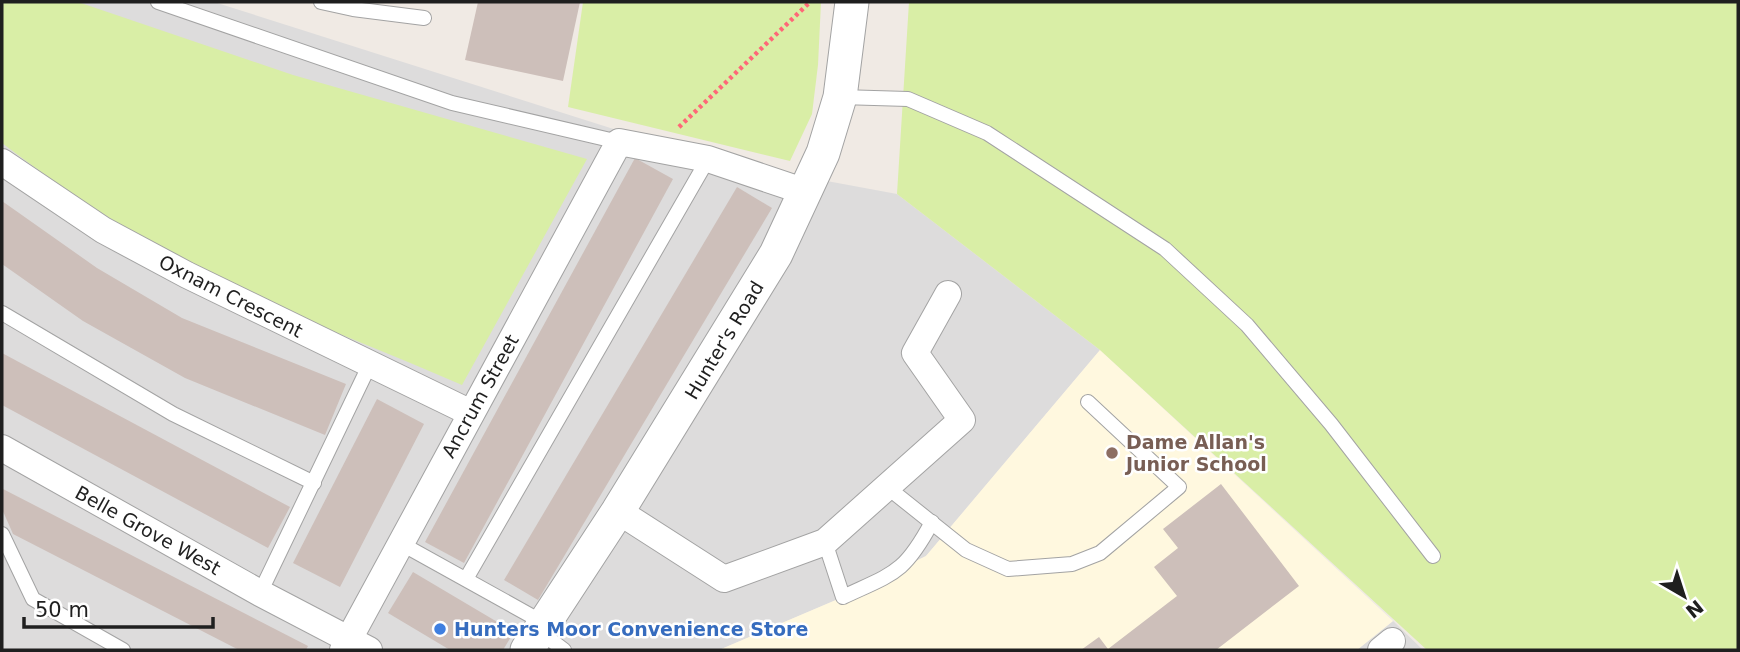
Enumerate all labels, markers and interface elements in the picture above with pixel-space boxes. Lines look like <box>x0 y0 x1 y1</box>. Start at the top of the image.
street label: Oxnam Crescent <box>155 250 307 342</box>
street label: Hunter's Road <box>680 277 768 403</box>
street label: Ancrum Street <box>437 330 523 462</box>
place label: Dame Allan's Junior School <box>1124 431 1267 475</box>
marker: Dame Allan's Junior School <box>1104 445 1120 461</box>
street label: Belle Grove West <box>72 481 224 579</box>
north arrow <box>1649 561 1719 631</box>
scale bar <box>24 586 214 630</box>
text: N <box>1682 596 1708 623</box>
text: 50 m <box>35 598 89 622</box>
place label: Hunters Moor Convenience Store <box>454 618 808 640</box>
marker: Hunters Moor Convenience Store <box>432 621 448 637</box>

